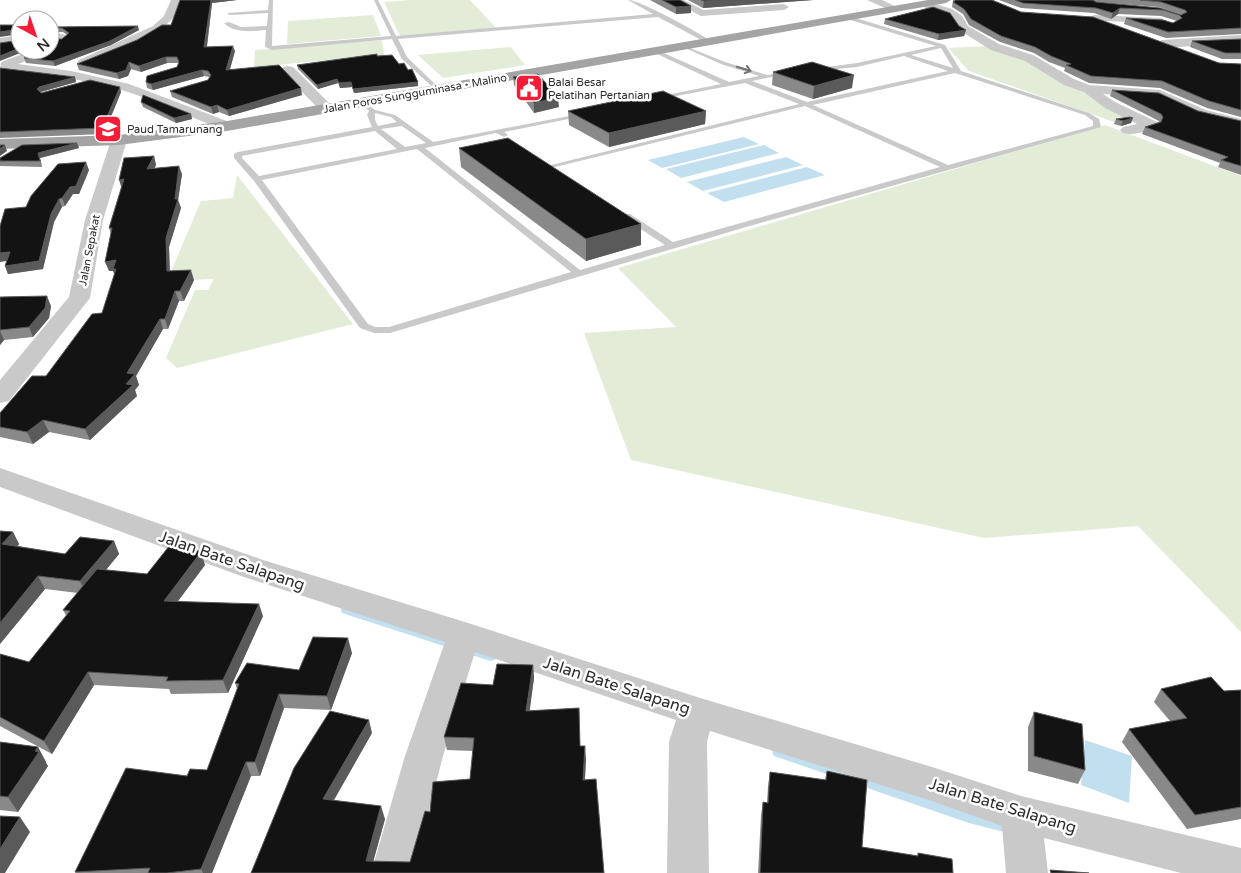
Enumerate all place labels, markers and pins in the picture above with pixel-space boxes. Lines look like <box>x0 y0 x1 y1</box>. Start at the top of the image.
public building icon: Balai Besar Pelatihan Pertanian <box>514 73 544 103</box>
place label: Balai Besar Pelatihan Pertanian <box>548 76 650 102</box>
school or university icon: Paud Tamarunang <box>93 114 123 144</box>
place label: Paud Tamarunang <box>127 123 223 136</box>

